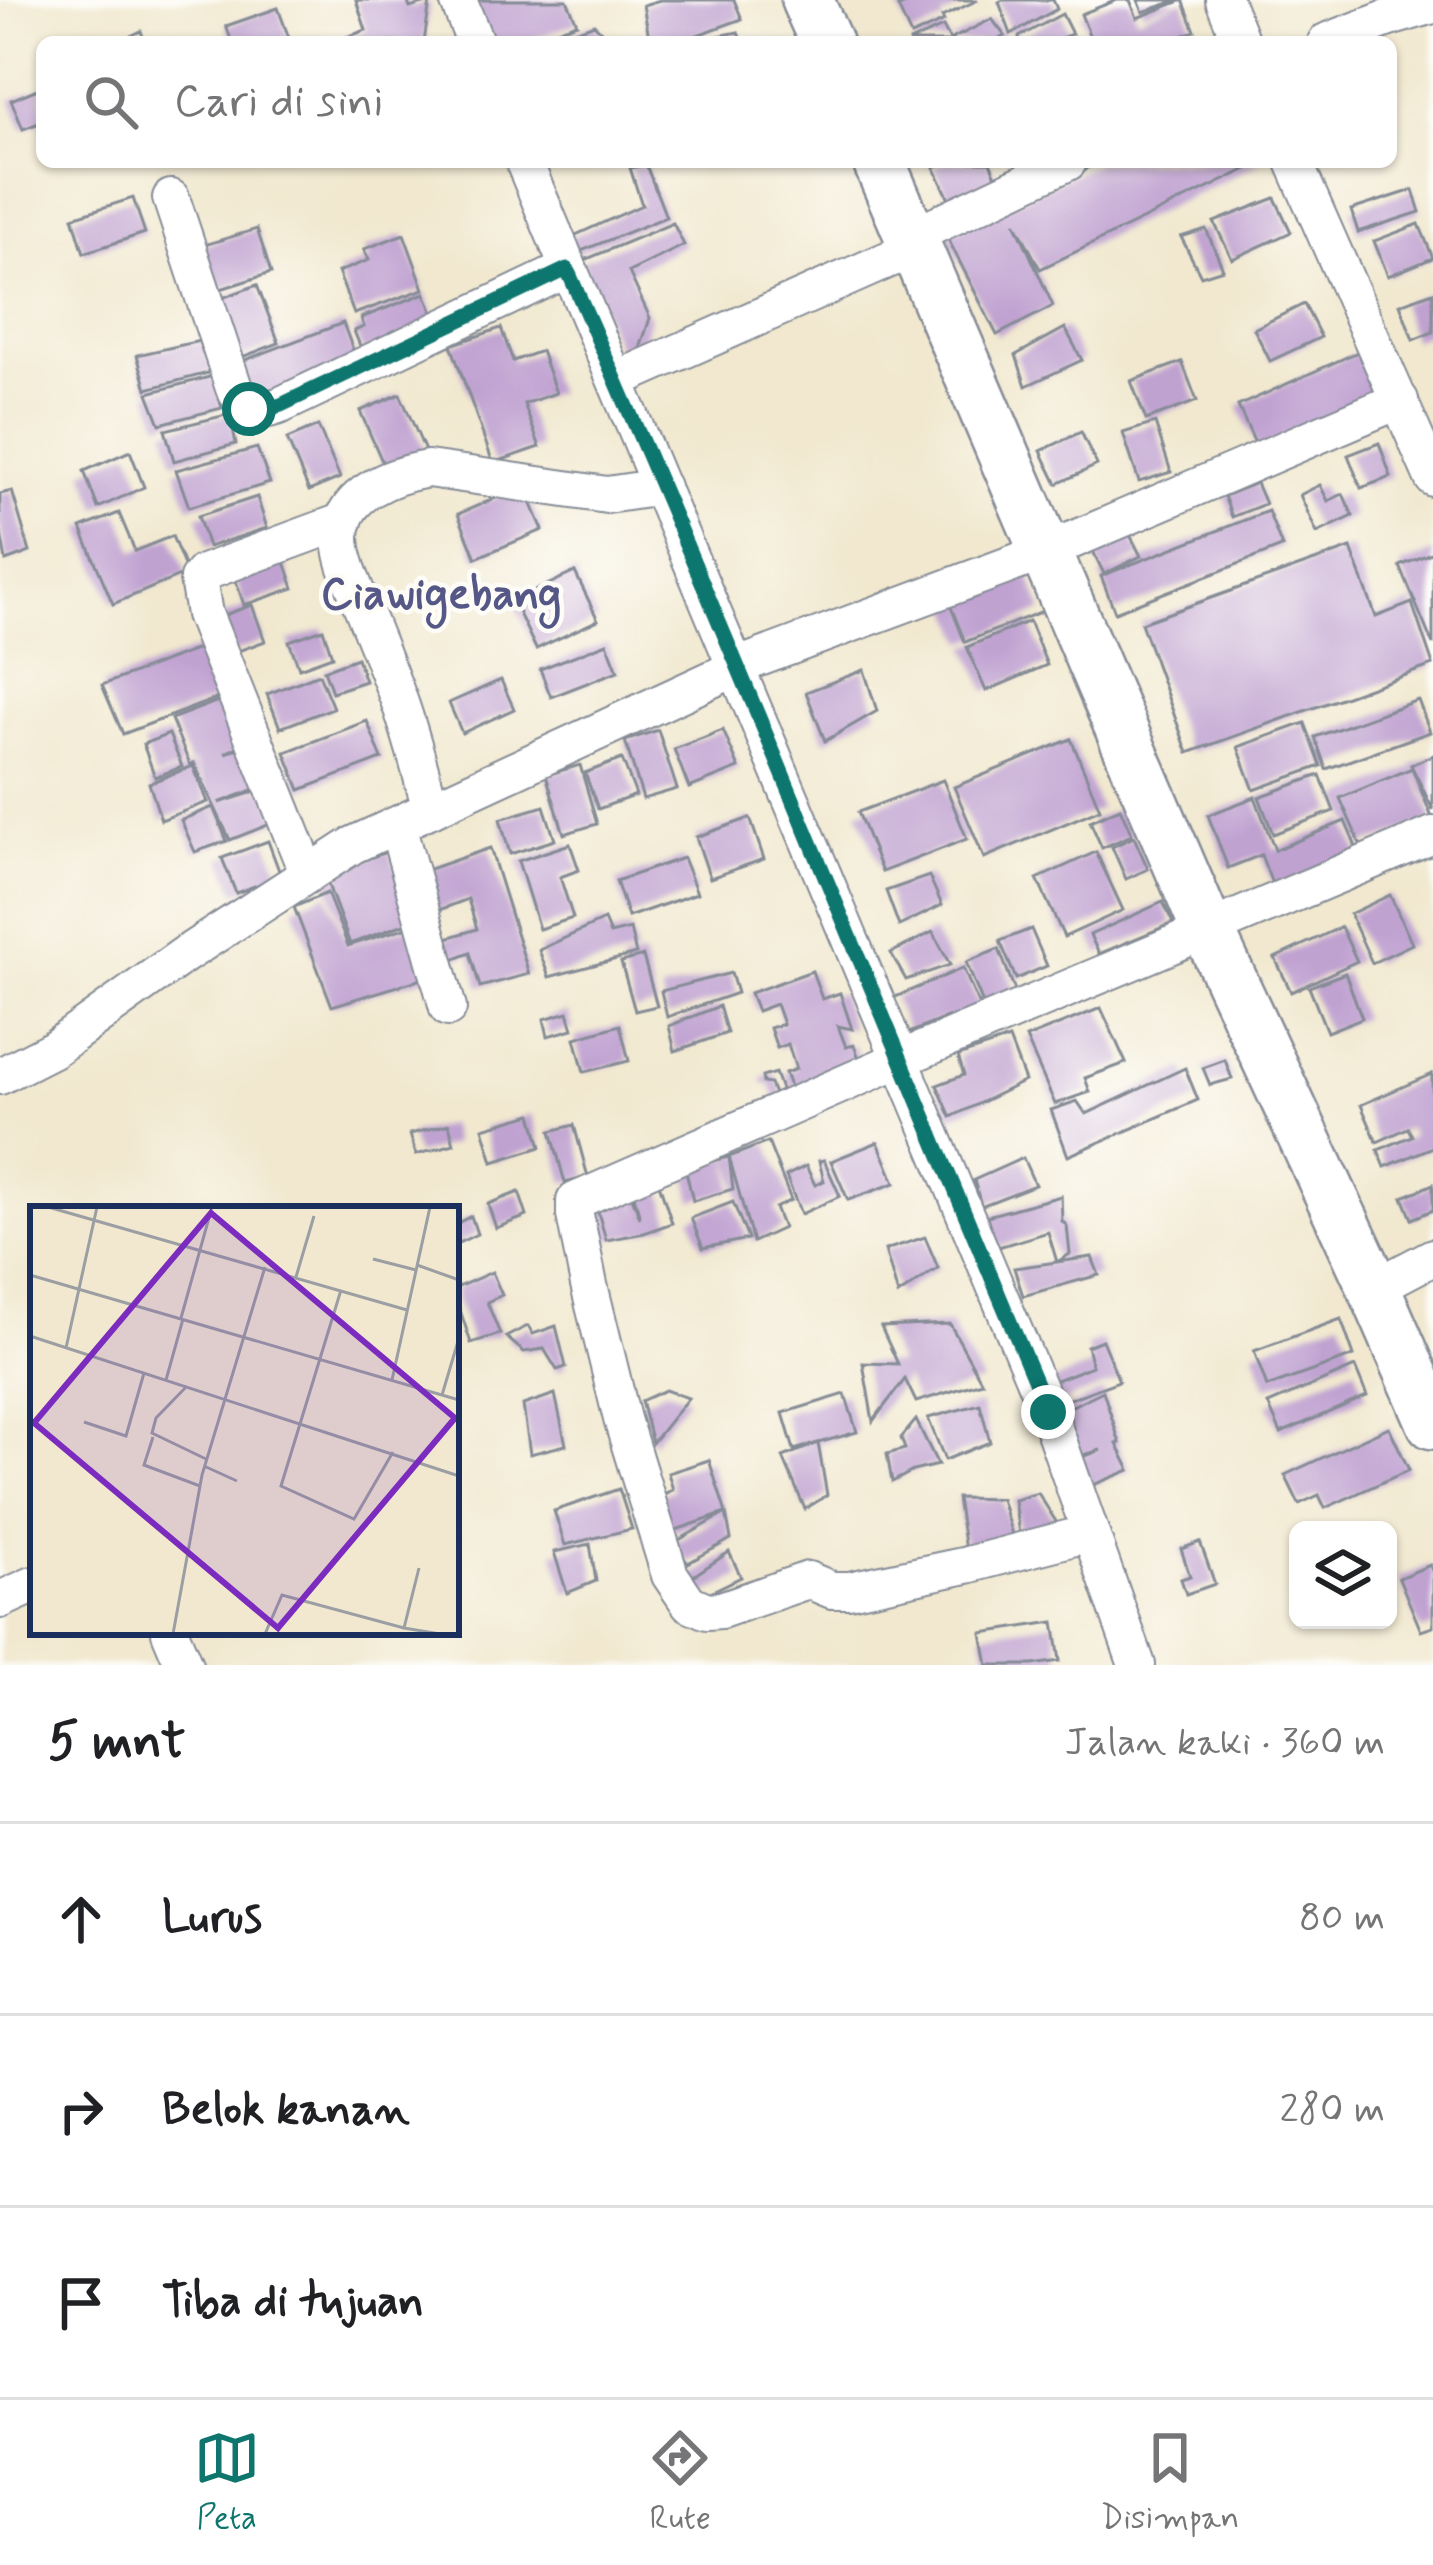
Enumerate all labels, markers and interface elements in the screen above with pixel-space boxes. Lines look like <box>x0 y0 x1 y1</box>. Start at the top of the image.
search box <box>36 36 1397 168</box>
icon: search <box>78 69 144 135</box>
text: Cari di sini <box>174 73 383 132</box>
route start <box>222 382 276 436</box>
district label: Ciawigebang <box>321 566 561 629</box>
inset map <box>30 1206 459 1635</box>
route end <box>1021 1385 1075 1439</box>
map controls <box>1289 1521 1397 1629</box>
button: layers <box>1289 1521 1397 1629</box>
text: 5 mnt <box>48 1710 185 1776</box>
text: Jalan kaki · 360 m <box>1065 1718 1385 1769</box>
icon: ahead <box>48 1886 114 1952</box>
text: Lurus <box>162 1889 262 1948</box>
text: 80 m <box>1299 1893 1385 1944</box>
icon: right <box>48 2078 114 2144</box>
text: Belok kanan <box>162 2081 410 2140</box>
text: 280 m <box>1280 2085 1385 2136</box>
icon: arrive <box>48 2270 114 2336</box>
text: Tiba di tujuan <box>162 2273 424 2332</box>
tab: Peta <box>194 2425 260 2541</box>
tab: Rute <box>647 2425 713 2541</box>
tab: Disimpan <box>1101 2425 1239 2541</box>

